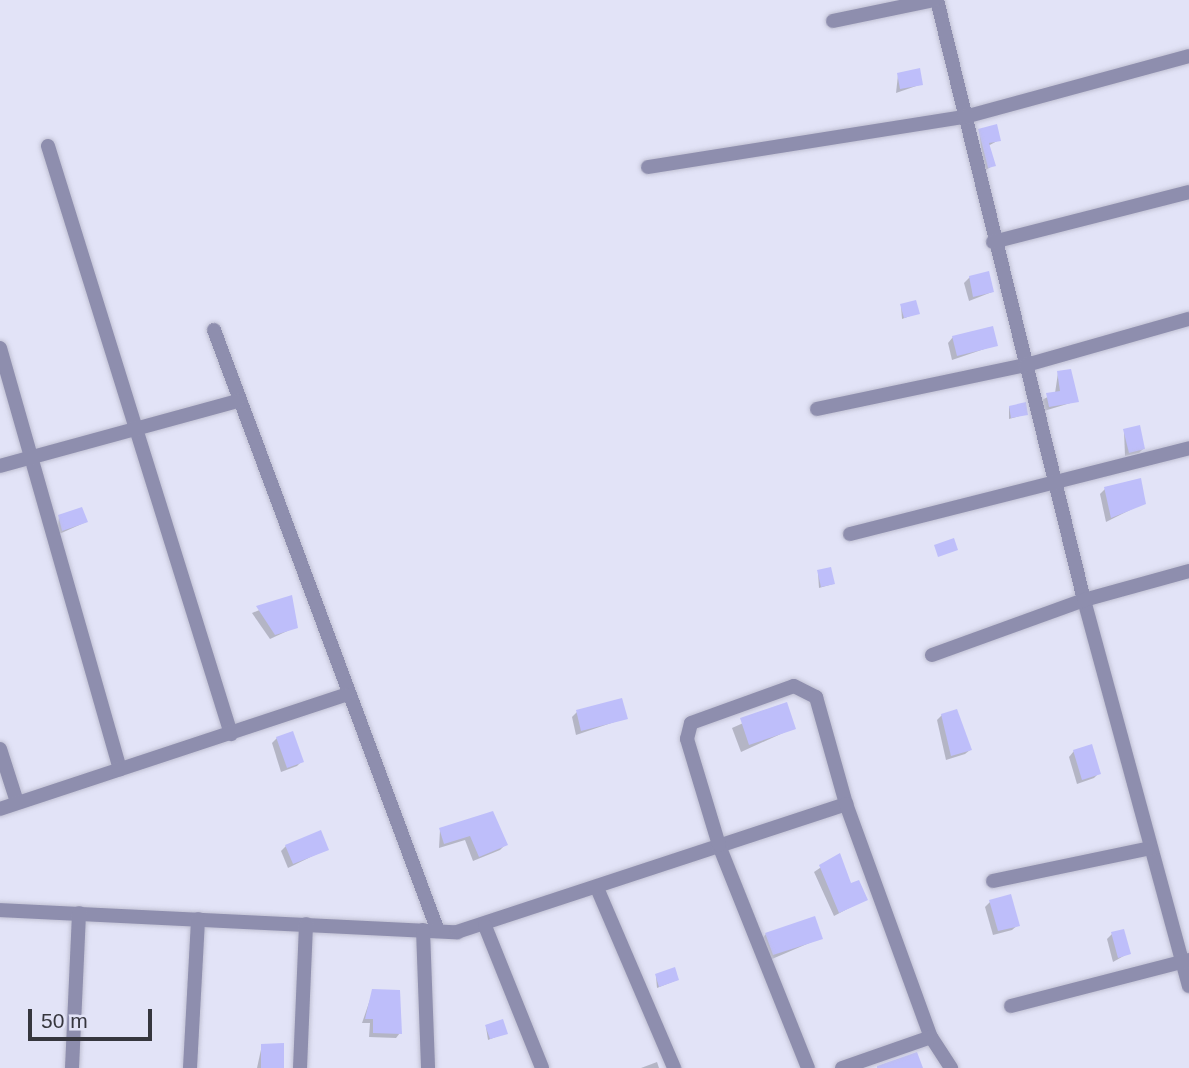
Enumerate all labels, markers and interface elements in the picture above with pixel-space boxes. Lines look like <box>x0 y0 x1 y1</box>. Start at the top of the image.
scale bar <box>32 995 156 1038</box>
text: 50 m <box>41 1009 88 1032</box>

